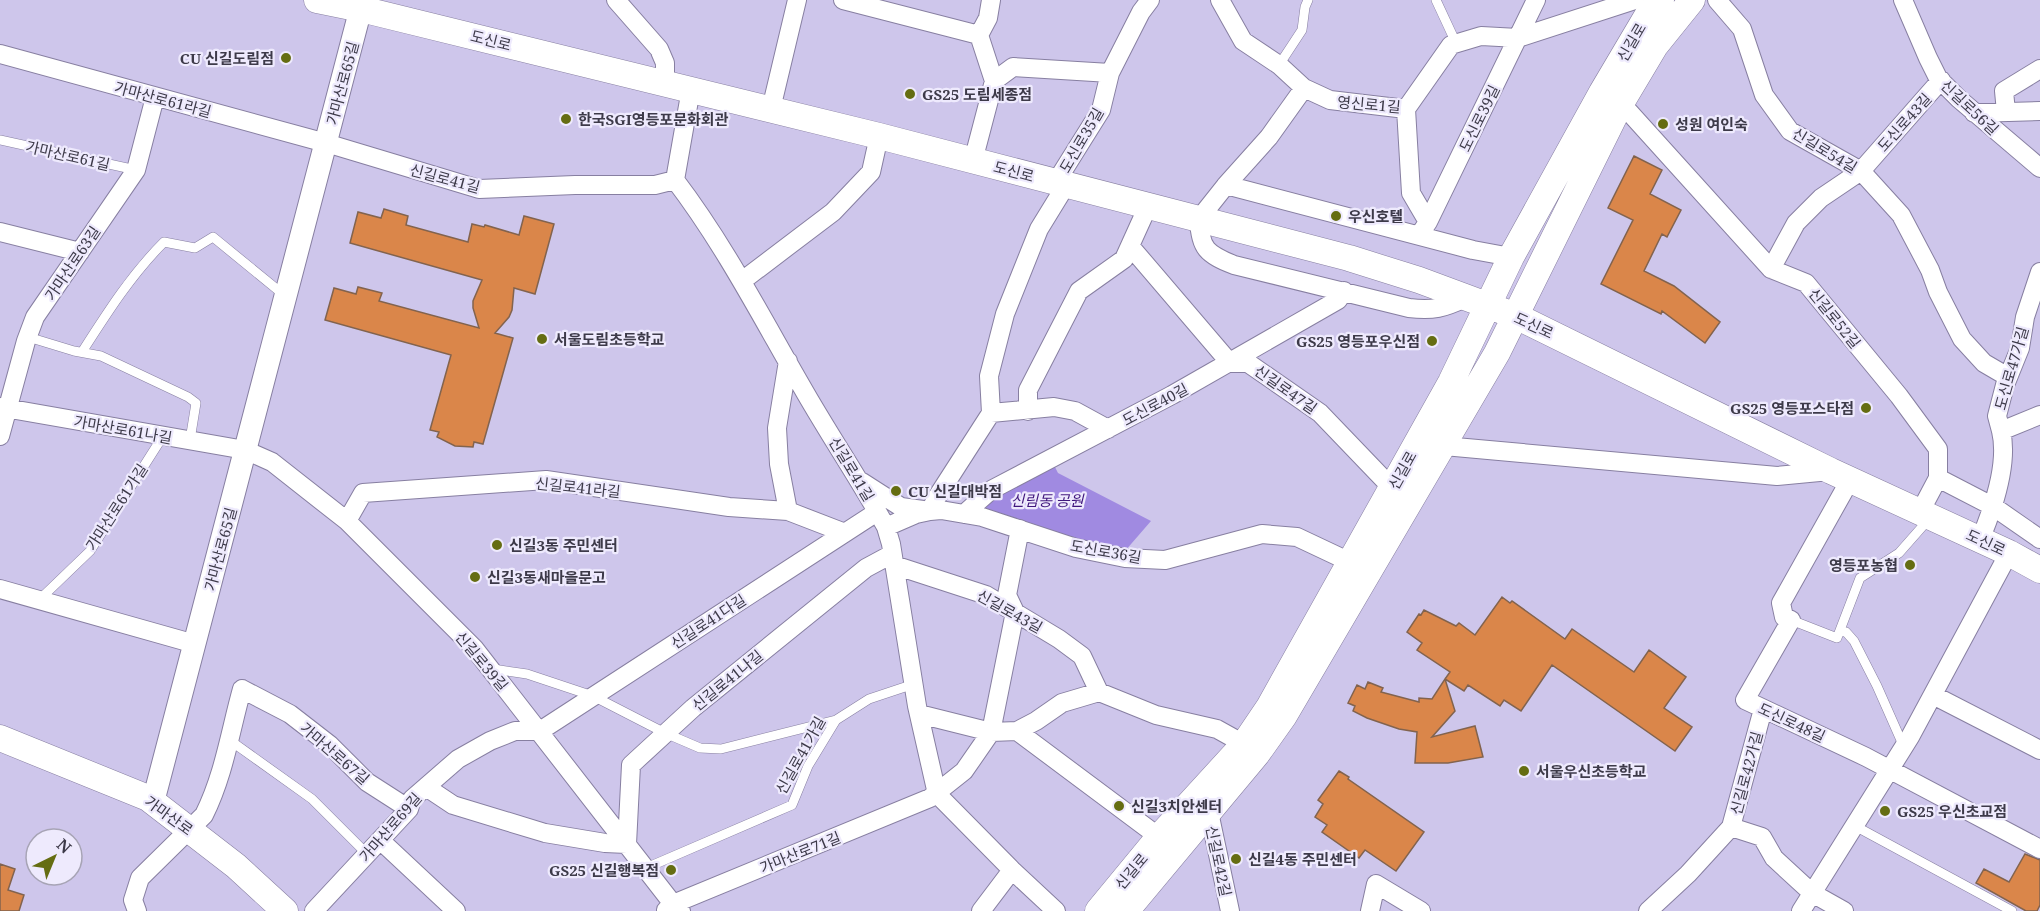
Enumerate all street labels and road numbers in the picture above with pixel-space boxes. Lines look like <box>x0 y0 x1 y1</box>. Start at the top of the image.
street label: 신길로 <box>1612 19 1650 65</box>
street label: 도신로 <box>468 25 514 55</box>
street label: 가마산로65길 <box>321 39 363 127</box>
street label: 신길로56길 <box>1937 75 2003 139</box>
street label: 가마산로61라길 <box>112 76 214 122</box>
street label: 도신로39길 <box>1454 81 1504 155</box>
street label: 도신로43길 <box>1872 89 1936 155</box>
street label: 영신로1길 <box>1336 91 1402 117</box>
street label: 도신로35길 <box>1054 104 1108 176</box>
street label: 신길로54길 <box>1789 123 1861 177</box>
street label: 가마산로61길 <box>24 136 112 174</box>
street label: 도신로 <box>991 156 1037 186</box>
street label: 신길로41길 <box>408 159 482 197</box>
street label: 가마산로63길 <box>40 222 104 304</box>
street label: 신길로52길 <box>1805 284 1865 352</box>
street label: 도신로 <box>1511 307 1557 343</box>
street label: 도신로47가길 <box>1990 324 2032 412</box>
street label: 신길로47길 <box>1251 360 1321 418</box>
street label: 도신로40길 <box>1119 378 1191 430</box>
street label: 가마산로61나길 <box>72 411 174 447</box>
street label: 신길로41길 <box>825 433 879 505</box>
street label: 신길로 <box>1383 447 1421 493</box>
street label: 가마산로61가길 <box>80 460 152 554</box>
street label: 신길로41라길 <box>534 473 622 501</box>
street label: 가마산로65길 <box>199 505 241 593</box>
street label: 도신로 <box>1963 524 2009 560</box>
street label: 도신로36길 <box>1069 535 1143 567</box>
street label: 신길로43길 <box>974 585 1046 637</box>
street label: 신길로41다길 <box>667 589 749 653</box>
street label: 신길로39길 <box>451 627 513 695</box>
street label: 신길로41나길 <box>687 645 767 715</box>
street label: 도신로48길 <box>1755 698 1829 746</box>
street label: 신길로41가길 <box>770 713 830 797</box>
street label: 가마산로67길 <box>296 717 374 789</box>
street label: 신길로42가길 <box>1725 729 1767 817</box>
street label: 가마산로69길 <box>354 788 426 866</box>
street label: 가마산로 <box>141 791 197 839</box>
street label: 신길로42길 <box>1202 824 1236 898</box>
street label: 가마산로71길 <box>756 827 844 877</box>
street label: 신길로 <box>1110 849 1152 893</box>

